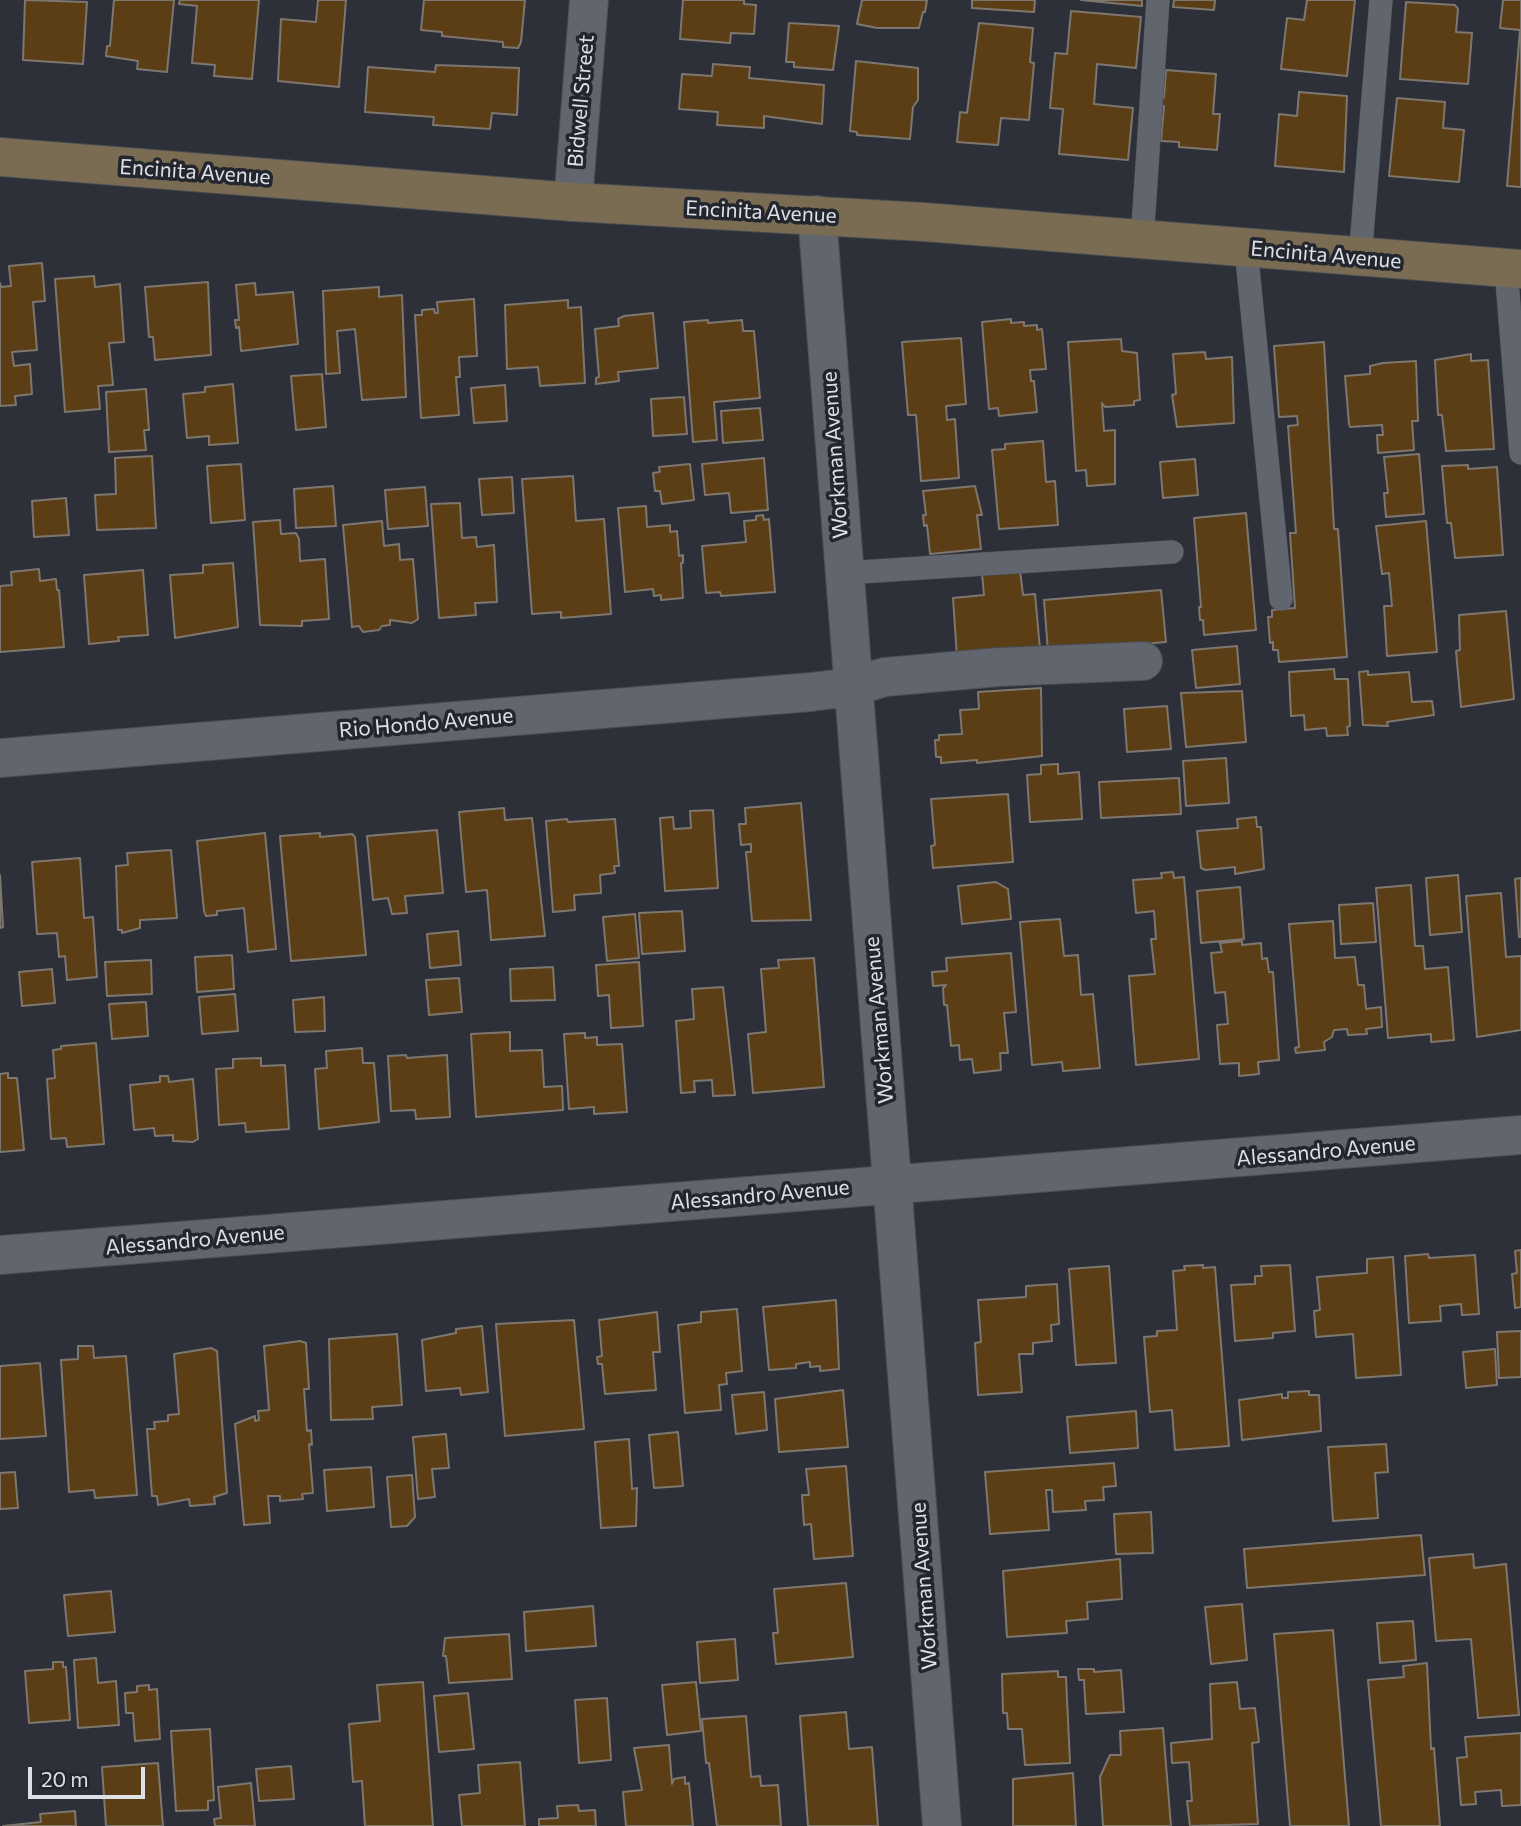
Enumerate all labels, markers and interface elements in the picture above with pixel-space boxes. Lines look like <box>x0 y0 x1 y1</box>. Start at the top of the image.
street label: Bidwell Street <box>563 34 599 168</box>
street label: Encinita Avenue <box>119 154 271 190</box>
street label: Encinita Avenue <box>685 195 837 229</box>
street label: Encinita Avenue <box>1250 236 1402 274</box>
street label: Workman Avenue <box>817 371 853 539</box>
street label: Rio Hondo Avenue <box>338 703 514 743</box>
street label: Workman Avenue <box>859 935 899 1105</box>
street label: Alessandro Avenue <box>1235 1131 1417 1171</box>
street label: Alessandro Avenue <box>669 1175 851 1215</box>
street label: Alessandro Avenue <box>104 1220 286 1260</box>
street label: Workman Avenue <box>906 1502 942 1670</box>
scale bar <box>32 1752 149 1796</box>
text: 20 m <box>41 1766 89 1791</box>

